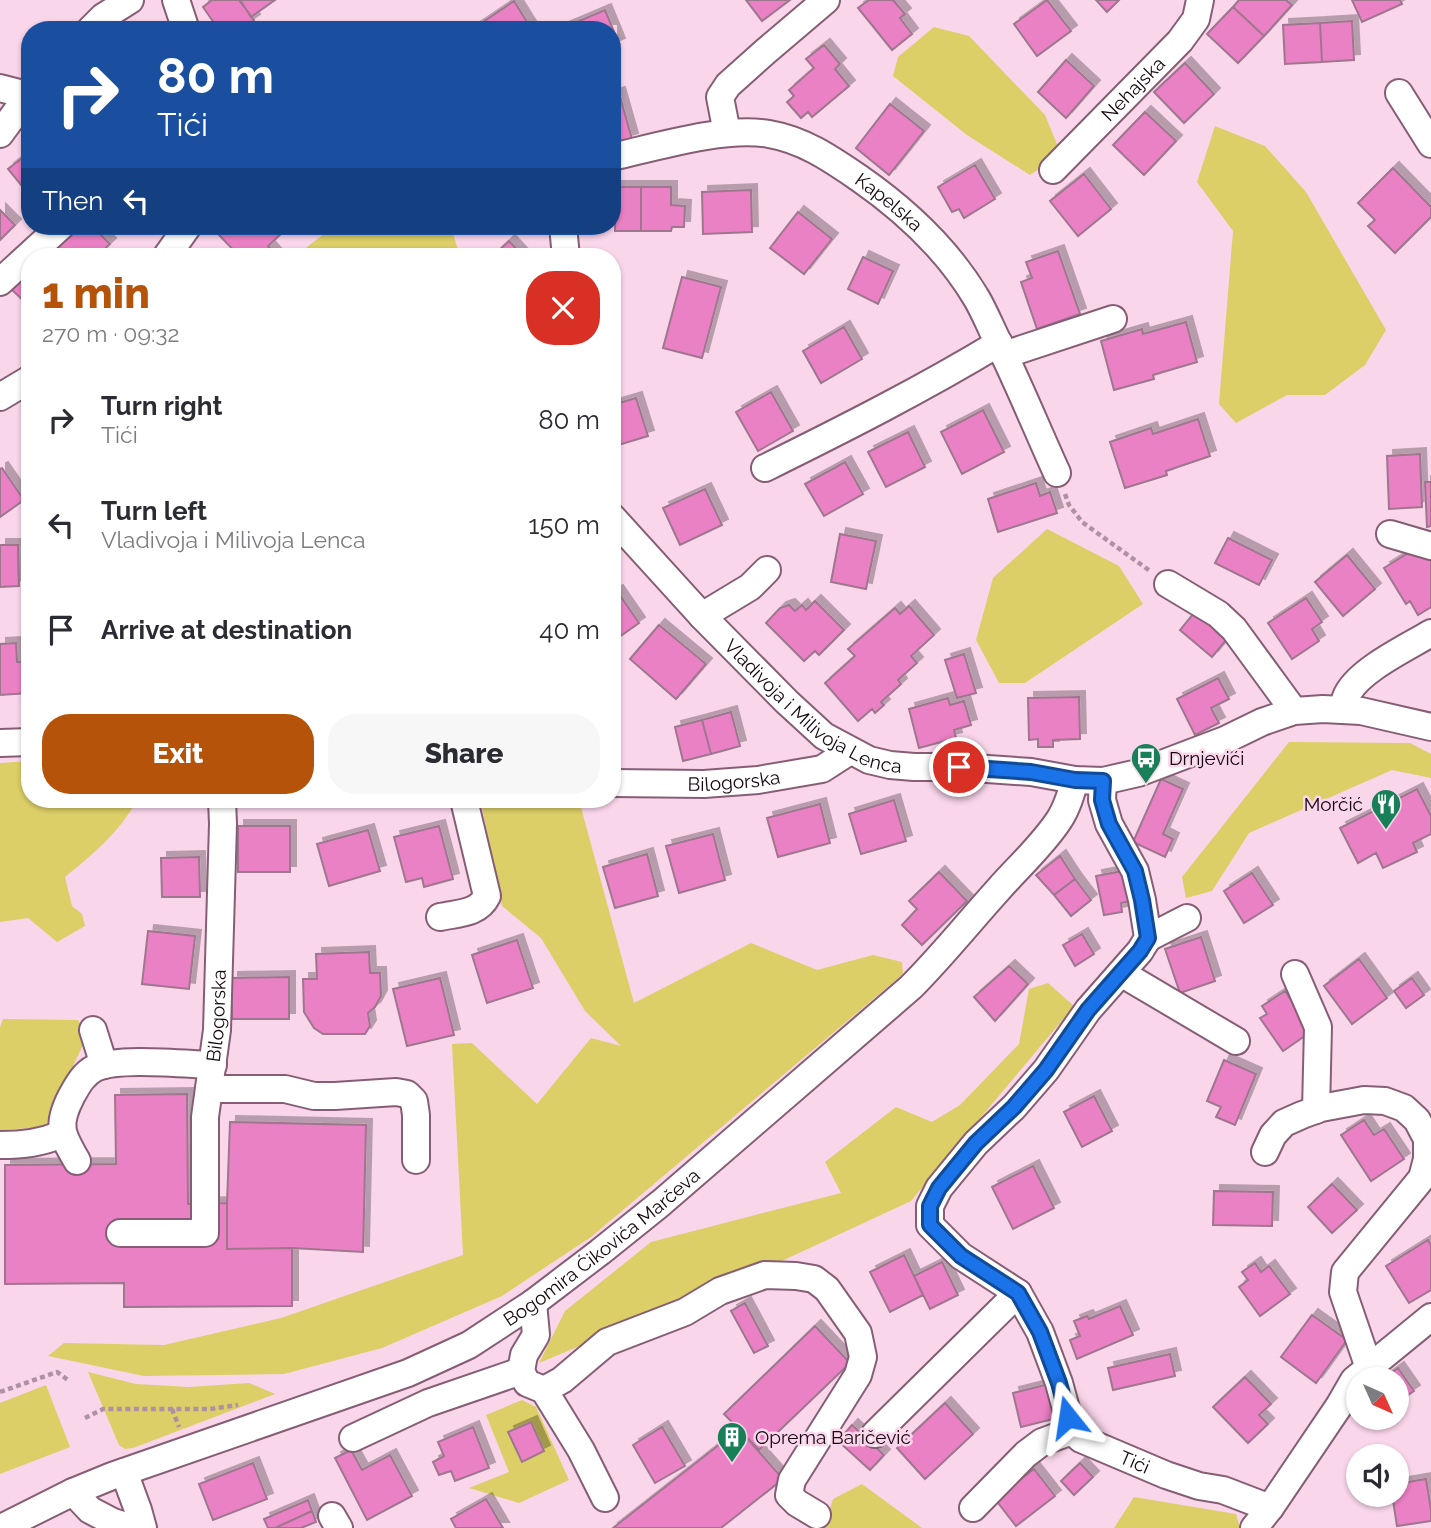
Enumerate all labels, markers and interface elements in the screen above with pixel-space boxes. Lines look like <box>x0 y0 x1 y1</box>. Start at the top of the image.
text: 80 m <box>157 47 274 104</box>
icon: right <box>42 49 133 140</box>
street label: Nehajska <box>1097 52 1169 125</box>
text: Tići <box>157 106 208 143</box>
street label: Kapelska <box>851 168 927 236</box>
icon: left <box>117 182 155 220</box>
text: Then <box>42 186 103 216</box>
text: 1 min <box>42 269 150 318</box>
button: close <box>526 271 600 345</box>
text: 270 m · 09:32 <box>42 320 180 347</box>
text: Turn right <box>101 391 222 421</box>
icon: right <box>42 401 80 439</box>
text: 80 m <box>538 405 600 435</box>
text: Tići <box>101 421 138 448</box>
text: Turn left <box>101 496 207 526</box>
icon: left <box>42 506 80 544</box>
text: 150 m <box>528 510 600 540</box>
text: Vladivoja i Milivoja Lenca <box>101 526 366 553</box>
icon: arrive <box>42 611 80 649</box>
text: Arrive at destination <box>101 615 352 645</box>
text: 40 m <box>539 615 600 645</box>
street label: Vladivoja i Milivoja Lenca <box>720 634 903 777</box>
button: Exit <box>42 714 314 794</box>
button: Share <box>328 714 600 794</box>
pin <box>929 737 989 797</box>
bus stop icon: Drnjevići <box>1129 741 1163 785</box>
place label: Drnjevići <box>1169 747 1244 769</box>
icon: arrive <box>940 748 978 786</box>
street label: Bilogorska <box>688 765 782 795</box>
restaurant icon: Morčić <box>1369 787 1403 831</box>
place label: Morčić <box>1304 793 1363 815</box>
street label: Bilogorska <box>202 969 230 1063</box>
street label: Bogomira Ćikovića Marčeva <box>499 1164 704 1330</box>
north arrow <box>1346 1367 1409 1430</box>
map controls <box>1346 1367 1409 1507</box>
position arrow <box>1031 1380 1105 1454</box>
building icon: Oprema Baričević <box>715 1420 749 1464</box>
place label: Oprema Baričević <box>755 1426 911 1448</box>
button: sound <box>1346 1444 1409 1507</box>
street label: Tići <box>1117 1446 1153 1478</box>

